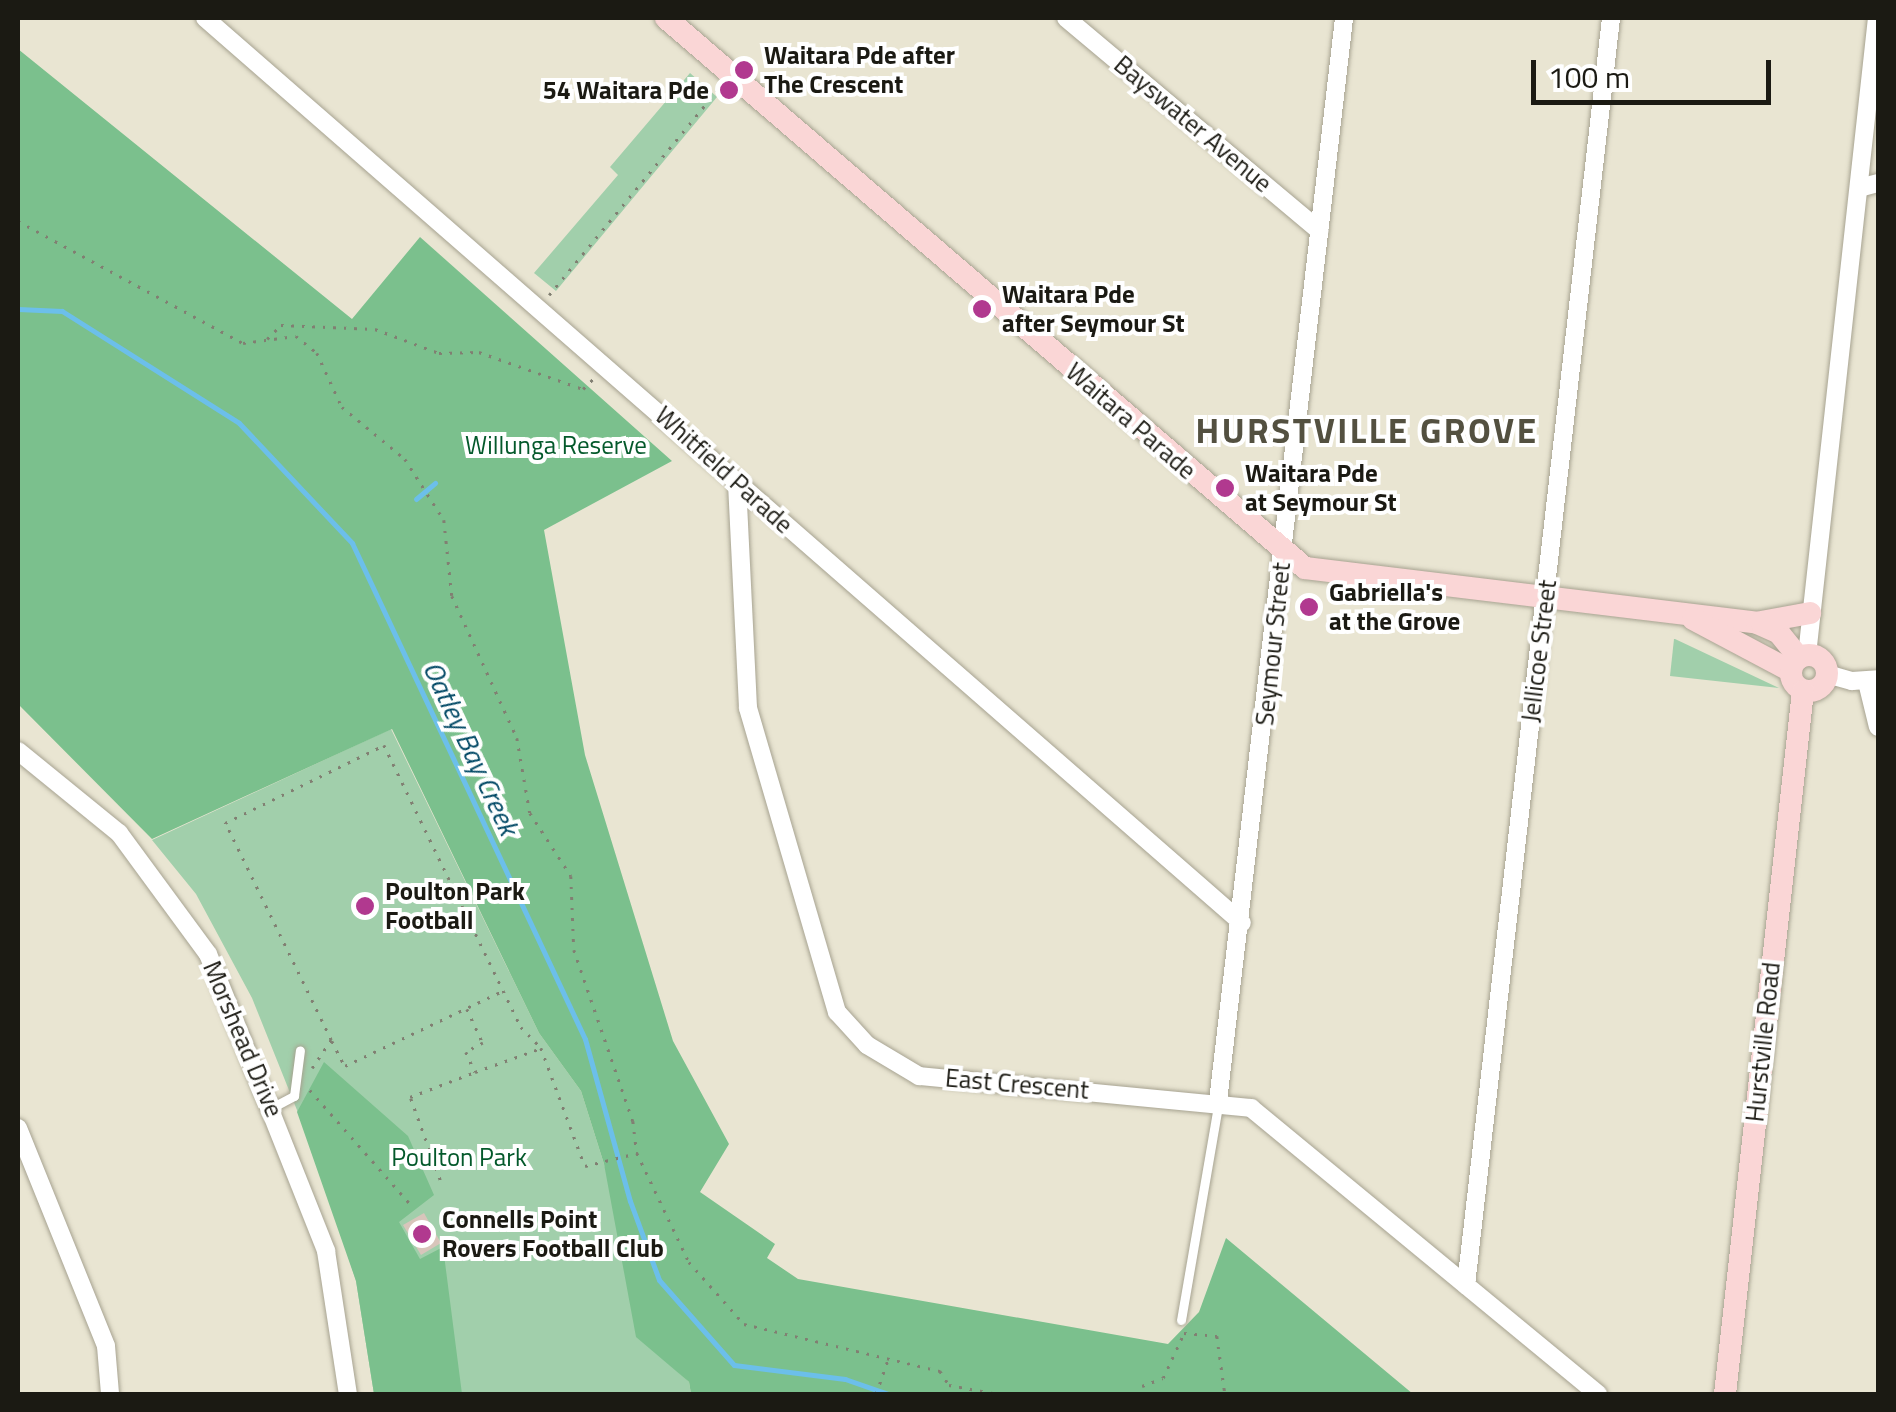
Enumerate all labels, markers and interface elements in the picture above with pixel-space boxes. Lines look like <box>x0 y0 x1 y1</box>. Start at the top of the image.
scale bar <box>1536 40 1776 102</box>
place label: Waitara Pde after The Crescent <box>764 41 955 100</box>
street label: Bayswater Avenue <box>1108 49 1278 199</box>
text: 100 m <box>1548 54 1630 100</box>
marker: Waitara Pde after The Crescent <box>733 59 755 81</box>
place label: 54 Waitara Pde <box>543 75 709 105</box>
marker: 54 Waitara Pde <box>718 79 740 101</box>
place label: Waitara Pde after Seymour St <box>1002 280 1184 339</box>
marker: Waitara Pde after Seymour St <box>971 298 993 320</box>
street label: Waitara Parade <box>1060 357 1202 485</box>
street label: Whitfield Parade <box>649 400 799 540</box>
district label: HURSTVILLE GROVE <box>1195 409 1539 451</box>
park label: Willunga Reserve <box>465 430 647 460</box>
place label: Waitara Pde at Seymour St <box>1245 459 1396 518</box>
marker: Waitara Pde at Seymour St <box>1214 477 1236 499</box>
street label: Seymour Street <box>1250 561 1296 727</box>
place label: Gabriella's at the Grove <box>1329 578 1460 637</box>
street label: Jellicoe Street <box>1515 578 1563 724</box>
marker: Gabriella's at the Grove <box>1298 596 1320 618</box>
water label: Oatley Bay Creek <box>416 656 526 840</box>
place label: Poulton Park Football <box>385 877 525 936</box>
marker: Poulton Park Football <box>354 895 376 917</box>
street label: Morshead Drive <box>197 957 289 1121</box>
street label: Hurstville Road <box>1740 961 1786 1123</box>
street label: East Crescent <box>944 1063 1090 1105</box>
park label: Poulton Park <box>391 1142 527 1172</box>
place label: Connells Point Rovers Football Club <box>442 1205 664 1264</box>
marker: Connells Point Rovers Football Club <box>411 1223 433 1245</box>

